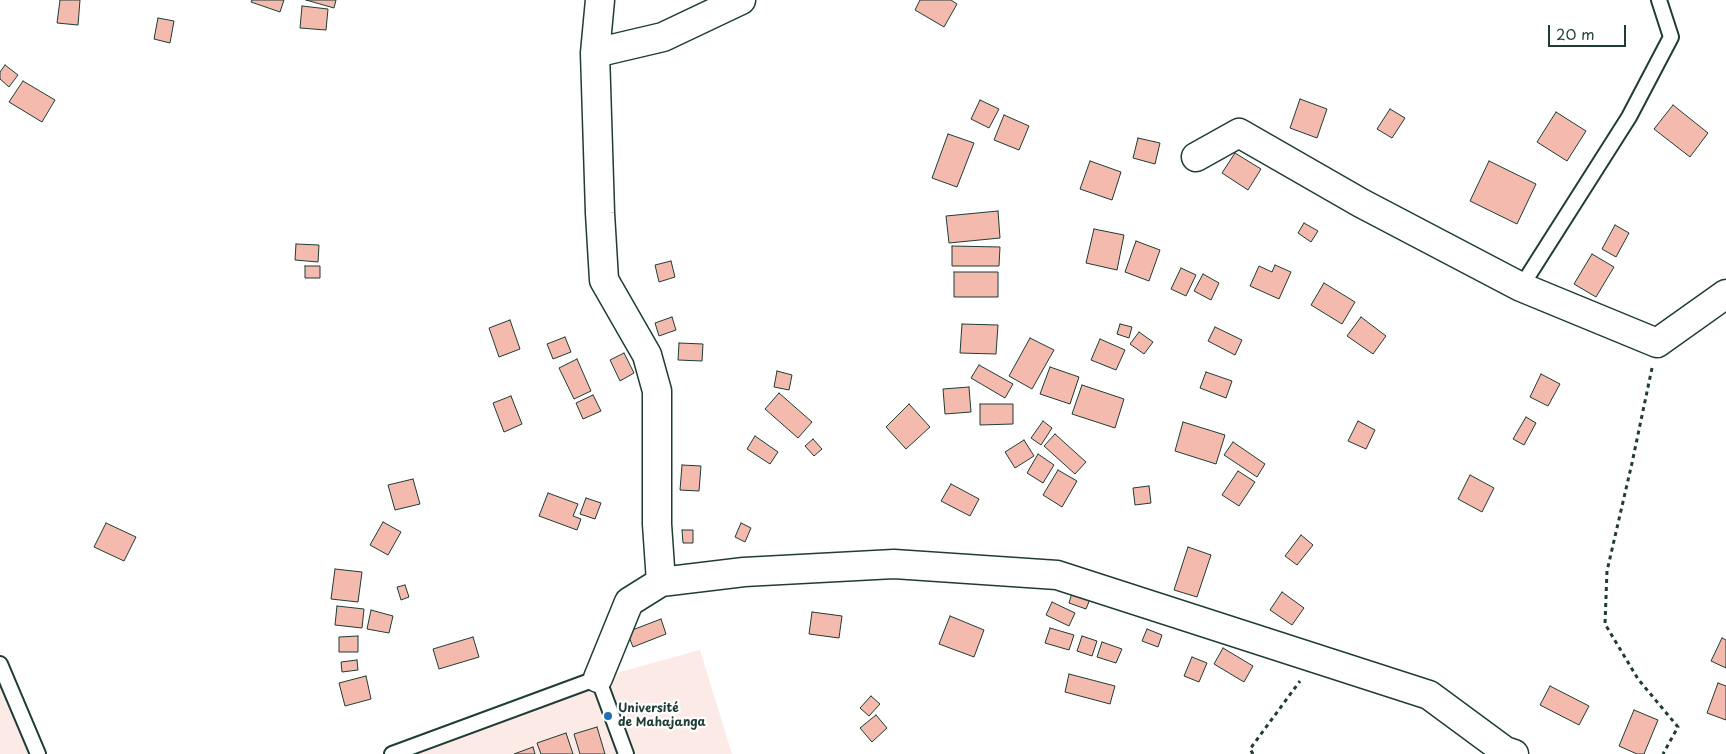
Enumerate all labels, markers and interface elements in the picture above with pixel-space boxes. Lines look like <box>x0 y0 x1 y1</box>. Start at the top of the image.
scale bar <box>1551 15 1628 47</box>
text: 20 m <box>1556 22 1595 45</box>
place label: Université de Mahajanga <box>618 702 706 730</box>
marker: Université de Mahajanga <box>602 710 614 722</box>

